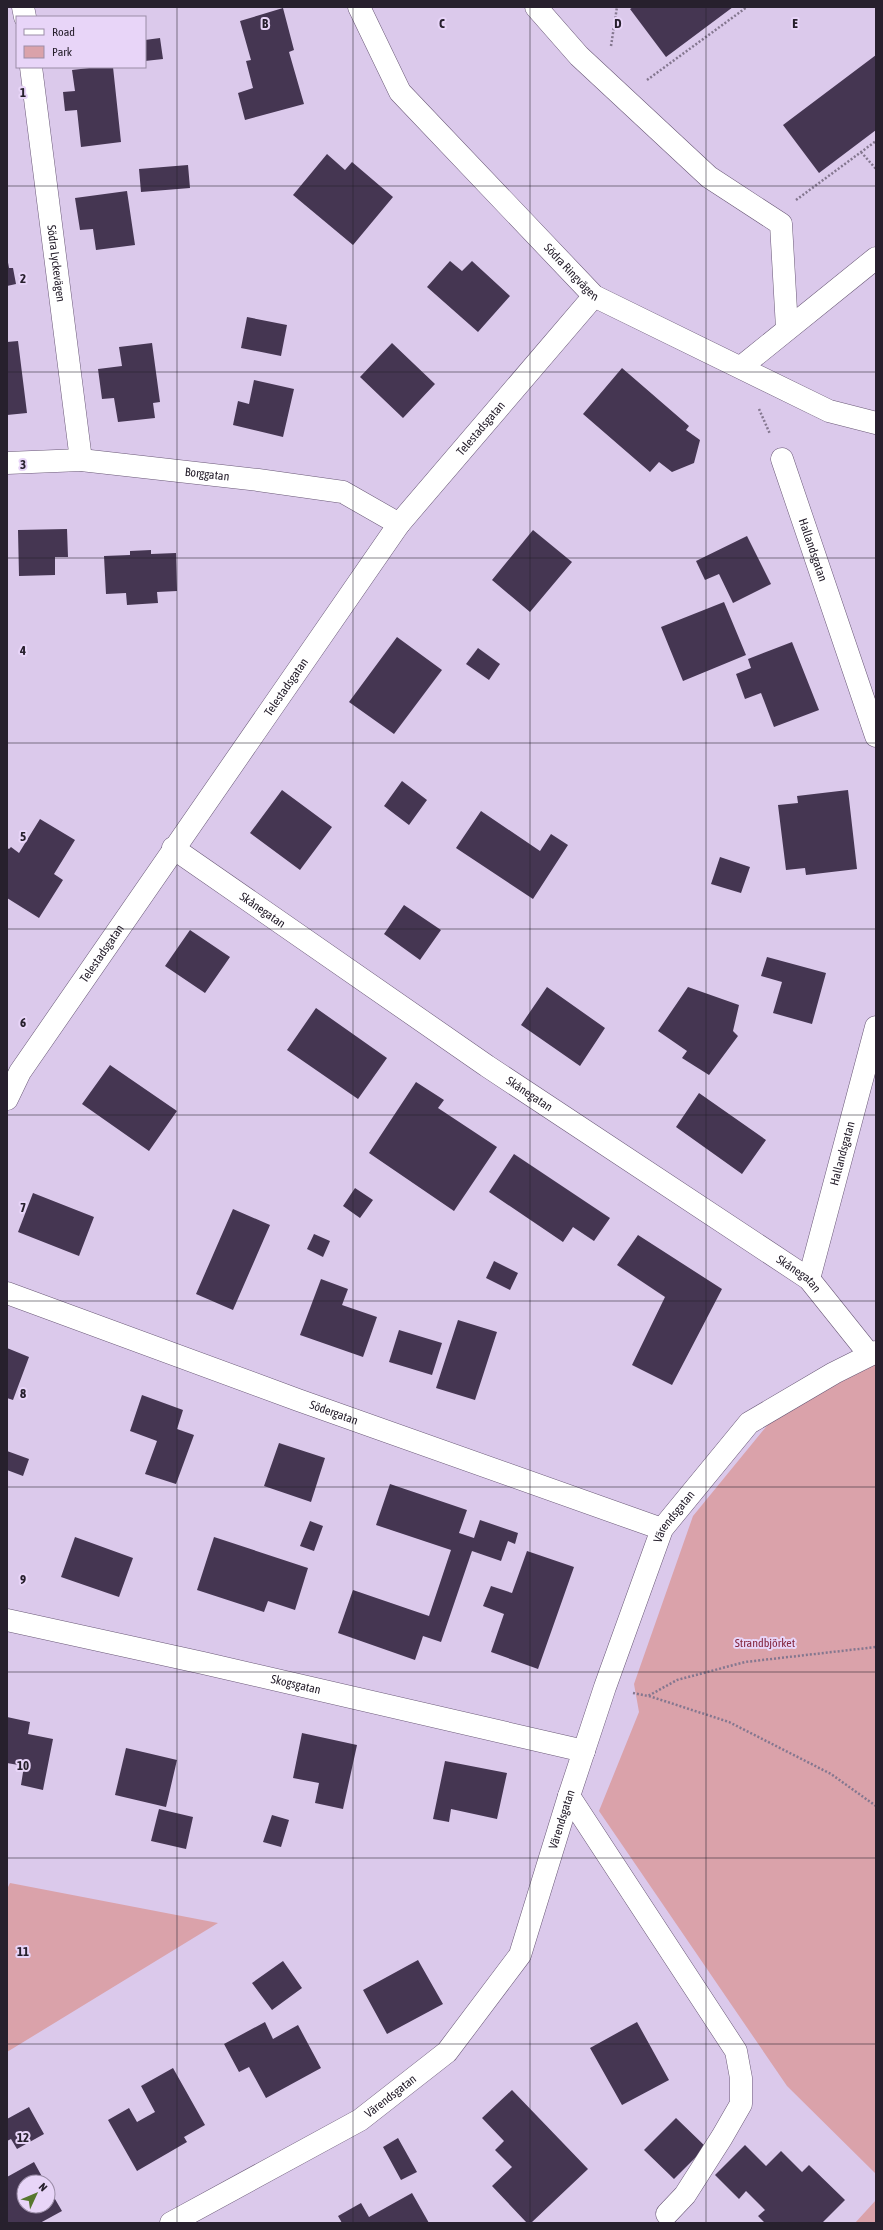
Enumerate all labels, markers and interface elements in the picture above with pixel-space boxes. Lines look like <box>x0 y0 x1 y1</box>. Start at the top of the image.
legend <box>16 16 146 68</box>
text: B <box>262 16 269 31</box>
text: C <box>439 16 445 31</box>
text: D <box>614 16 622 31</box>
text: E <box>792 16 798 31</box>
text: Road <box>52 25 75 39</box>
text: Park <box>52 45 73 59</box>
text: 1 <box>20 85 26 100</box>
street label: Södra Lyckevägen <box>44 224 68 303</box>
street label: Södra Ringvägen <box>541 241 600 304</box>
text: 2 <box>20 271 26 286</box>
street label: Telestadsgatan <box>454 398 508 459</box>
text: 3 <box>20 457 26 472</box>
street label: Borggatan <box>184 465 230 484</box>
street label: Hallandsgatan <box>796 517 830 583</box>
text: 4 <box>19 643 26 658</box>
street label: Telestadsgatan <box>261 655 311 719</box>
text: 5 <box>20 829 26 844</box>
street label: Skånegatan <box>237 889 288 931</box>
street label: Telestadsgatan <box>77 922 127 985</box>
text: 6 <box>20 1015 26 1030</box>
street label: Skånegatan <box>504 1074 555 1114</box>
street label: Hallandsgatan <box>827 1120 858 1187</box>
text: 7 <box>20 1200 26 1215</box>
street label: Skånegatan <box>774 1252 824 1295</box>
text: 8 <box>20 1386 26 1401</box>
street label: Södergatan <box>308 1398 360 1428</box>
street label: Värendsgatan <box>651 1488 698 1544</box>
text: 9 <box>20 1572 26 1587</box>
park label: Strandbjörket <box>735 1636 796 1650</box>
street label: Skogsgatan <box>270 1672 322 1697</box>
text: 10 <box>17 1758 29 1773</box>
street label: Värendsgatan <box>546 1788 578 1851</box>
text: 11 <box>17 1944 29 1959</box>
street label: Värendsgatan <box>362 2072 419 2121</box>
text: 12 <box>17 2130 29 2145</box>
north arrow <box>16 2174 56 2214</box>
text: N <box>37 2181 50 2194</box>

